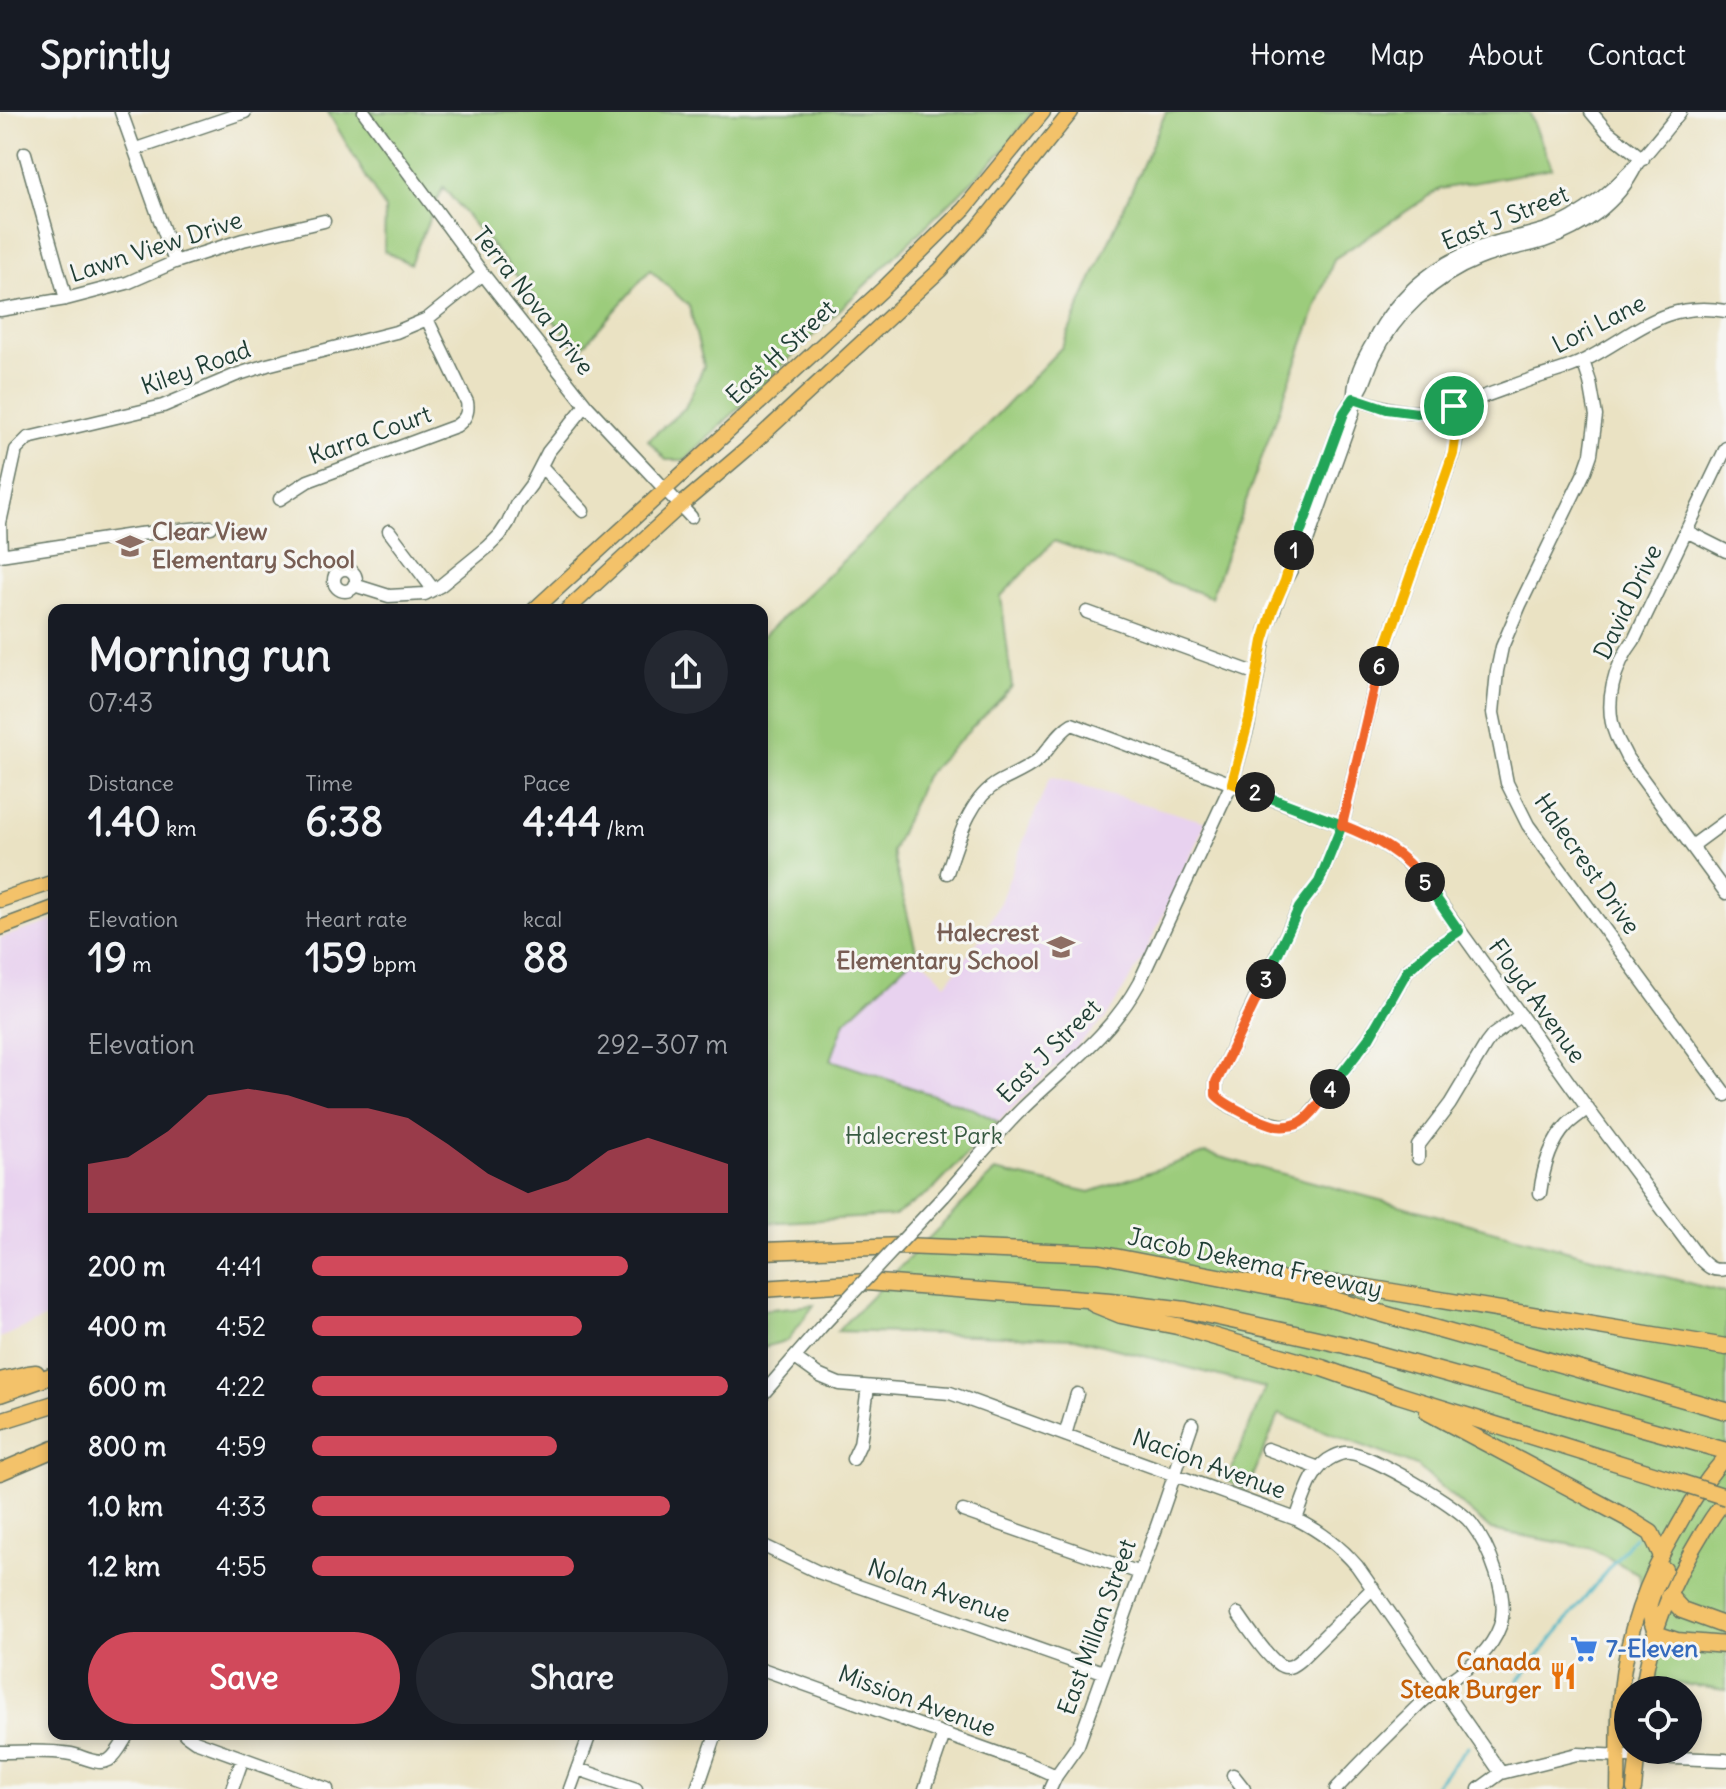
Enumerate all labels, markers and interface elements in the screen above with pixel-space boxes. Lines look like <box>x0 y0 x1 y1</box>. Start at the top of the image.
text: Sprintly <box>40 32 171 79</box>
text: Home <box>1250 37 1326 73</box>
text: Map <box>1370 37 1424 73</box>
text: About <box>1468 37 1543 73</box>
text: Contact <box>1587 37 1686 73</box>
street label: East J Street <box>1437 178 1573 256</box>
street label: Lawn View Drive <box>66 204 246 288</box>
street label: Terra Nova Drive <box>467 220 601 381</box>
street label: Lori Lane <box>1547 287 1650 359</box>
street label: East H Street <box>719 293 841 410</box>
street label: Kiley Road <box>137 333 254 401</box>
pin <box>1420 372 1488 440</box>
icon: arrive <box>1432 384 1476 428</box>
street label: Karra Court <box>304 398 435 470</box>
place label: Clear View Elementary School <box>152 516 355 574</box>
pin: 1 <box>1274 530 1314 570</box>
school or university icon: Clear View Elementary School <box>115 531 145 561</box>
text: 1 <box>1290 536 1298 564</box>
street label: David Drive <box>1586 539 1668 664</box>
text: Morning run <box>88 628 331 683</box>
button: share <box>644 630 728 714</box>
pin: 6 <box>1359 646 1399 686</box>
text: 6 <box>1373 652 1385 680</box>
text: 07:43 <box>88 686 153 719</box>
text: Distance <box>88 769 174 797</box>
text: Time <box>305 769 353 797</box>
text: Pace <box>523 769 570 797</box>
pin: 2 <box>1235 772 1275 812</box>
text: 2 <box>1249 778 1261 806</box>
street label: Halecrest Drive <box>1528 787 1647 940</box>
text: 1.40 <box>88 797 161 847</box>
text: 6:38 <box>305 797 383 847</box>
text: 4:44 <box>523 797 601 847</box>
text: km <box>161 814 197 842</box>
text: /km <box>601 814 645 842</box>
pin: 5 <box>1405 862 1445 902</box>
text: 5 <box>1419 868 1431 896</box>
text: Elevation <box>88 905 178 933</box>
text: Heart rate <box>305 905 407 933</box>
text: kcal <box>523 905 562 933</box>
place label: Halecrest Elementary School <box>836 917 1040 975</box>
school or university icon: Halecrest Elementary School <box>1046 932 1076 962</box>
street label: Floyd Avenue <box>1483 932 1593 1068</box>
text: 19 <box>88 933 127 983</box>
text: 159 <box>305 933 367 983</box>
text: 88 <box>523 933 569 983</box>
text: m <box>127 950 151 978</box>
text: bpm <box>367 950 416 978</box>
pin: 3 <box>1246 959 1286 999</box>
text: 3 <box>1260 965 1272 993</box>
street label: East J Street <box>990 992 1106 1108</box>
text: Elevation <box>88 1028 195 1061</box>
text: 292–307 m <box>597 1028 728 1061</box>
pin: 4 <box>1310 1069 1350 1109</box>
text: 4 <box>1324 1075 1336 1103</box>
park label: Halecrest Park <box>845 1120 1003 1150</box>
street label: Jacob Dekema Freeway <box>1125 1220 1385 1304</box>
text: 200 m <box>88 1250 165 1283</box>
text: 4:41 <box>216 1250 262 1283</box>
text: 400 m <box>88 1310 166 1343</box>
text: 4:52 <box>216 1310 266 1343</box>
text: 600 m <box>88 1370 166 1403</box>
text: 4:22 <box>216 1370 265 1403</box>
street label: Nacion Avenue <box>1129 1421 1290 1505</box>
text: 800 m <box>88 1430 166 1463</box>
text: 4:59 <box>216 1430 267 1463</box>
text: 1.0 km <box>88 1490 163 1523</box>
text: 4:33 <box>216 1490 266 1523</box>
street label: East Millan Street <box>1050 1535 1142 1719</box>
text: 1.2 km <box>88 1550 160 1583</box>
text: 4:55 <box>216 1550 267 1583</box>
street label: Nolan Avenue <box>864 1552 1015 1628</box>
button: Save <box>88 1632 400 1724</box>
button: Share <box>416 1632 728 1724</box>
place label: 7-Eleven <box>1606 1633 1698 1663</box>
supermarket icon: 7-Eleven <box>1569 1634 1599 1664</box>
place label: Canada Steak Burger <box>1400 1646 1541 1704</box>
street label: Mission Avenue <box>834 1658 1000 1742</box>
restaurant icon: Canada Steak Burger <box>1548 1661 1578 1691</box>
map controls <box>1614 1676 1702 1764</box>
button: locate <box>1614 1676 1702 1764</box>

